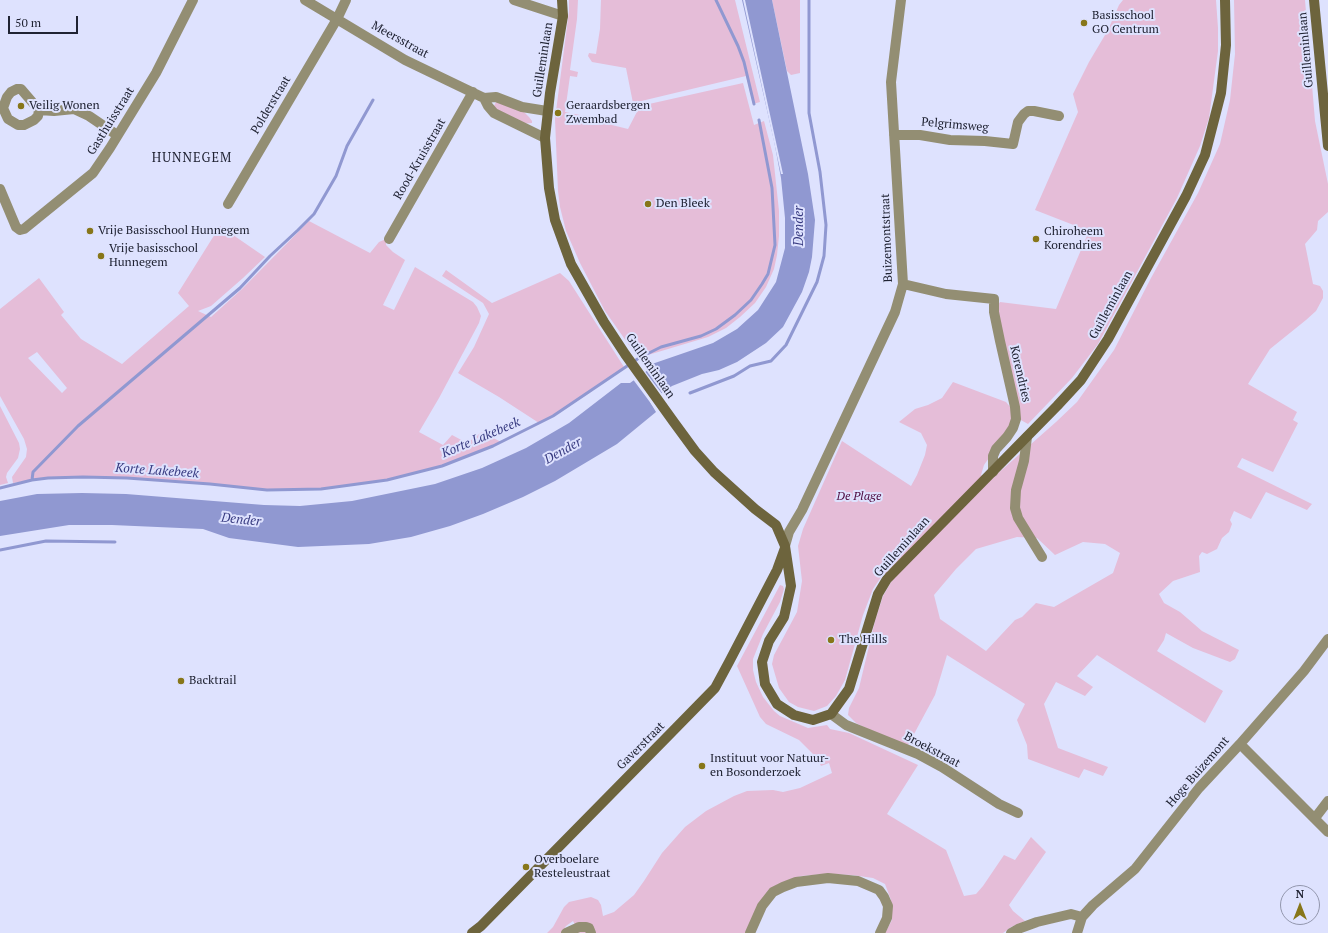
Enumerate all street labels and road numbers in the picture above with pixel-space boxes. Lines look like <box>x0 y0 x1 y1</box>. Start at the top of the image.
street label: Guilleminlaan <box>1296 12 1316 88</box>
street label: Meersstraat <box>369 18 431 62</box>
street label: Guilleminlaan <box>530 21 556 99</box>
street label: Polderstraat <box>248 73 294 137</box>
street label: Gasthuisstraat <box>84 84 138 158</box>
street label: Pelgrimsweg <box>921 115 989 135</box>
street label: Rood-Kruisstraat <box>391 116 449 202</box>
street label: Buizemontstraat <box>878 193 896 283</box>
street label: Guilleminlaan <box>1086 268 1136 342</box>
street label: Guilleminlaan <box>622 331 678 401</box>
street label: Korendries <box>1006 344 1034 404</box>
street label: Guilleminlaan <box>871 514 933 580</box>
street label: Gaverstraat <box>614 719 668 773</box>
street label: Broekstraat <box>901 729 963 771</box>
street label: Hoge Buizemont <box>1163 734 1233 810</box>

